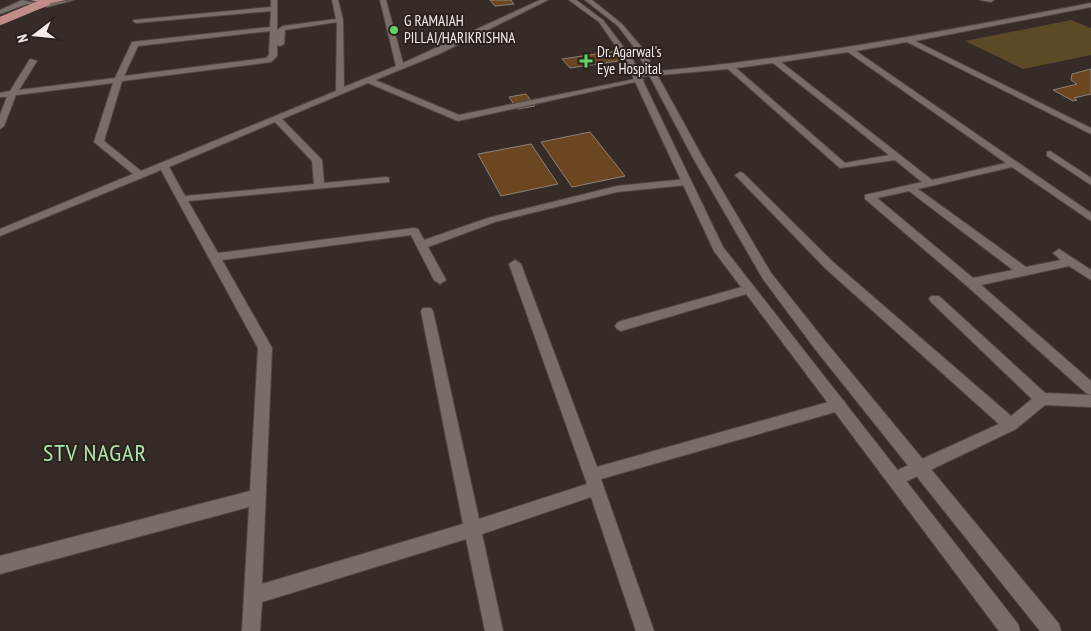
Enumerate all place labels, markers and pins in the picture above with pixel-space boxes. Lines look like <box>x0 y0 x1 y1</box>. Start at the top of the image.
place label: G RAMAIAH PILLAI/HARIKRISHNA <box>404 11 516 47</box>
marker: G RAMAIAH PILLAI/HARIKRISHNA <box>388 24 400 36</box>
place label: Dr. Agarwal's Eye Hospital <box>597 42 662 78</box>
marker: Dr. Agarwal's Eye Hospital <box>579 54 593 68</box>

